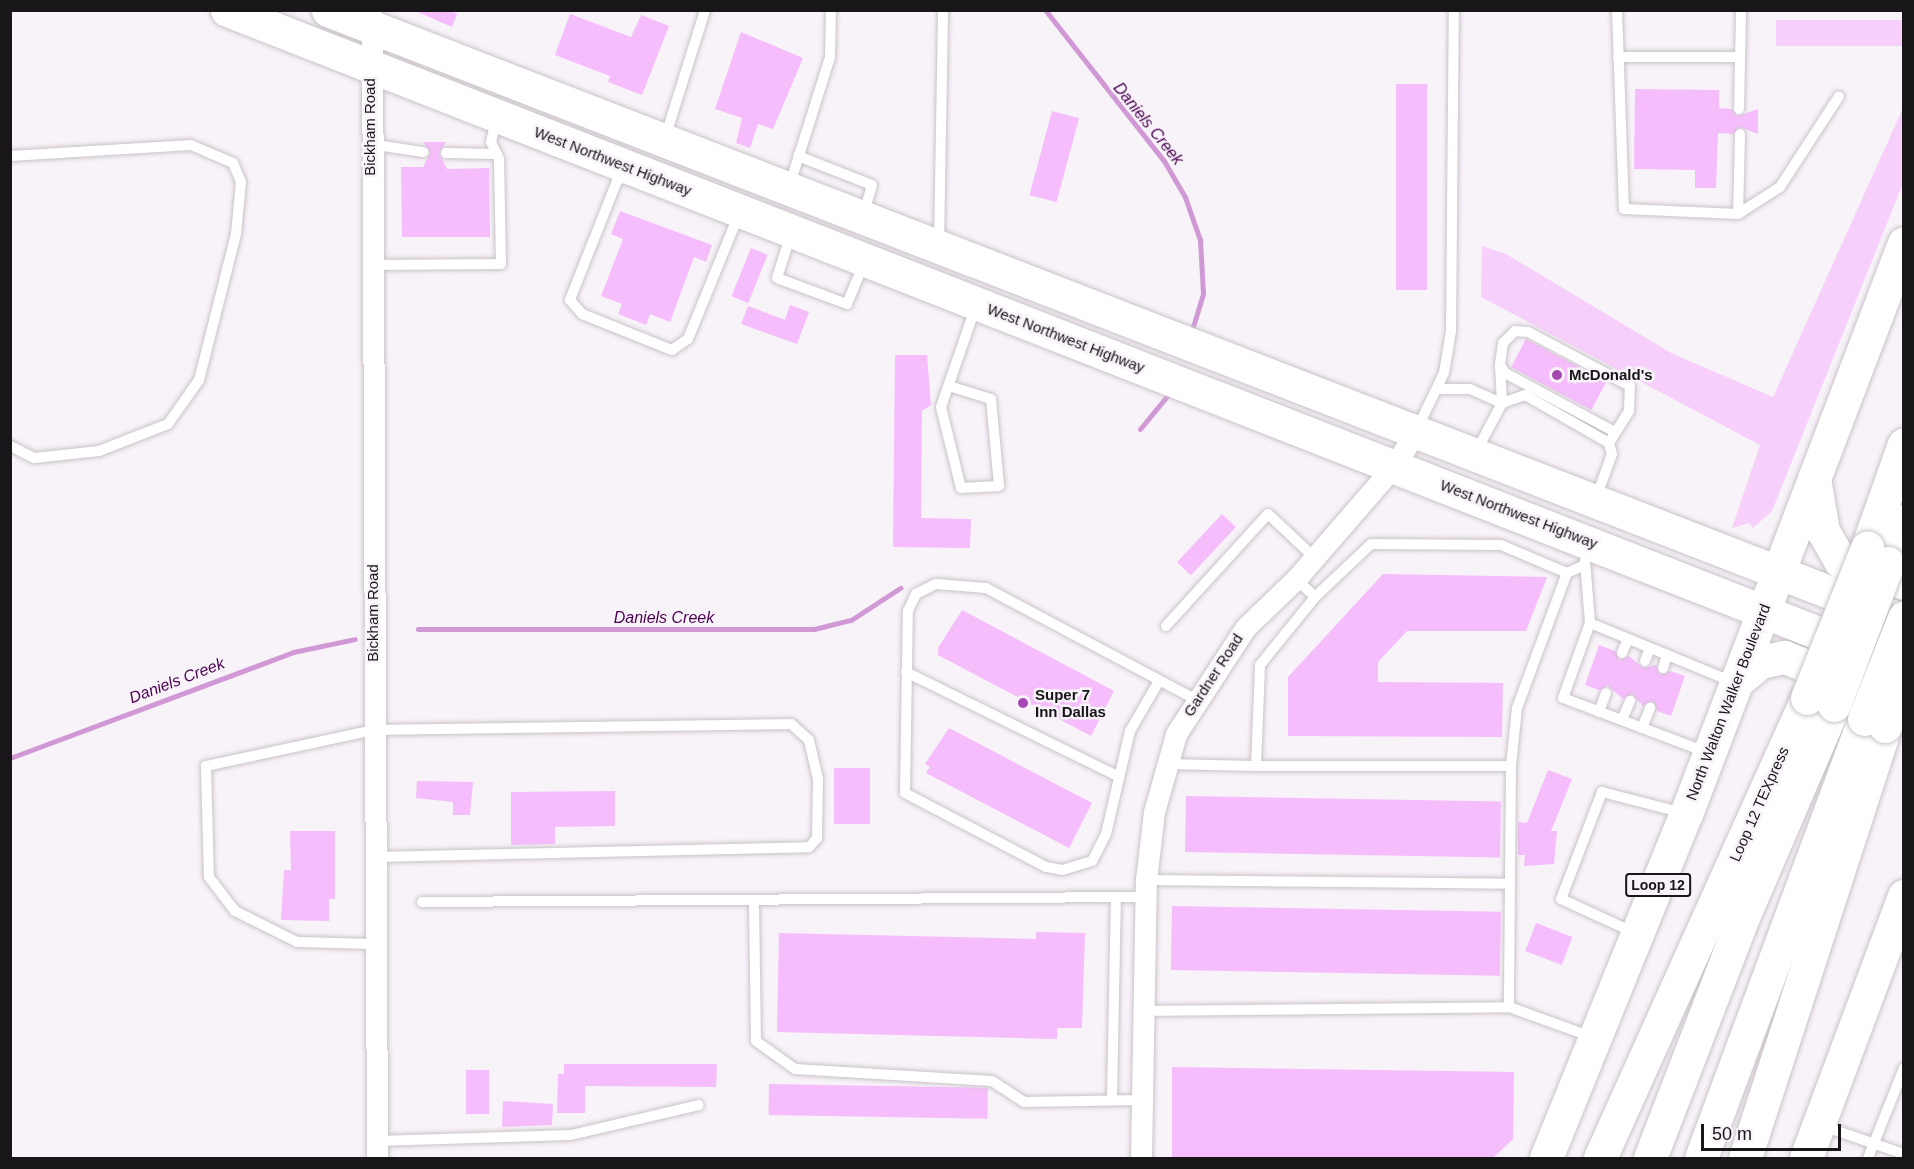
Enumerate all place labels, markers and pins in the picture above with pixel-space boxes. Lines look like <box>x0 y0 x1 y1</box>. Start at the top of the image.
place label: McDonald's <box>1569 366 1653 384</box>
marker: McDonald's <box>1550 368 1564 382</box>
place label: Super 7 Inn Dallas <box>1035 685 1106 720</box>
marker: Super 7 Inn Dallas <box>1016 696 1030 710</box>

